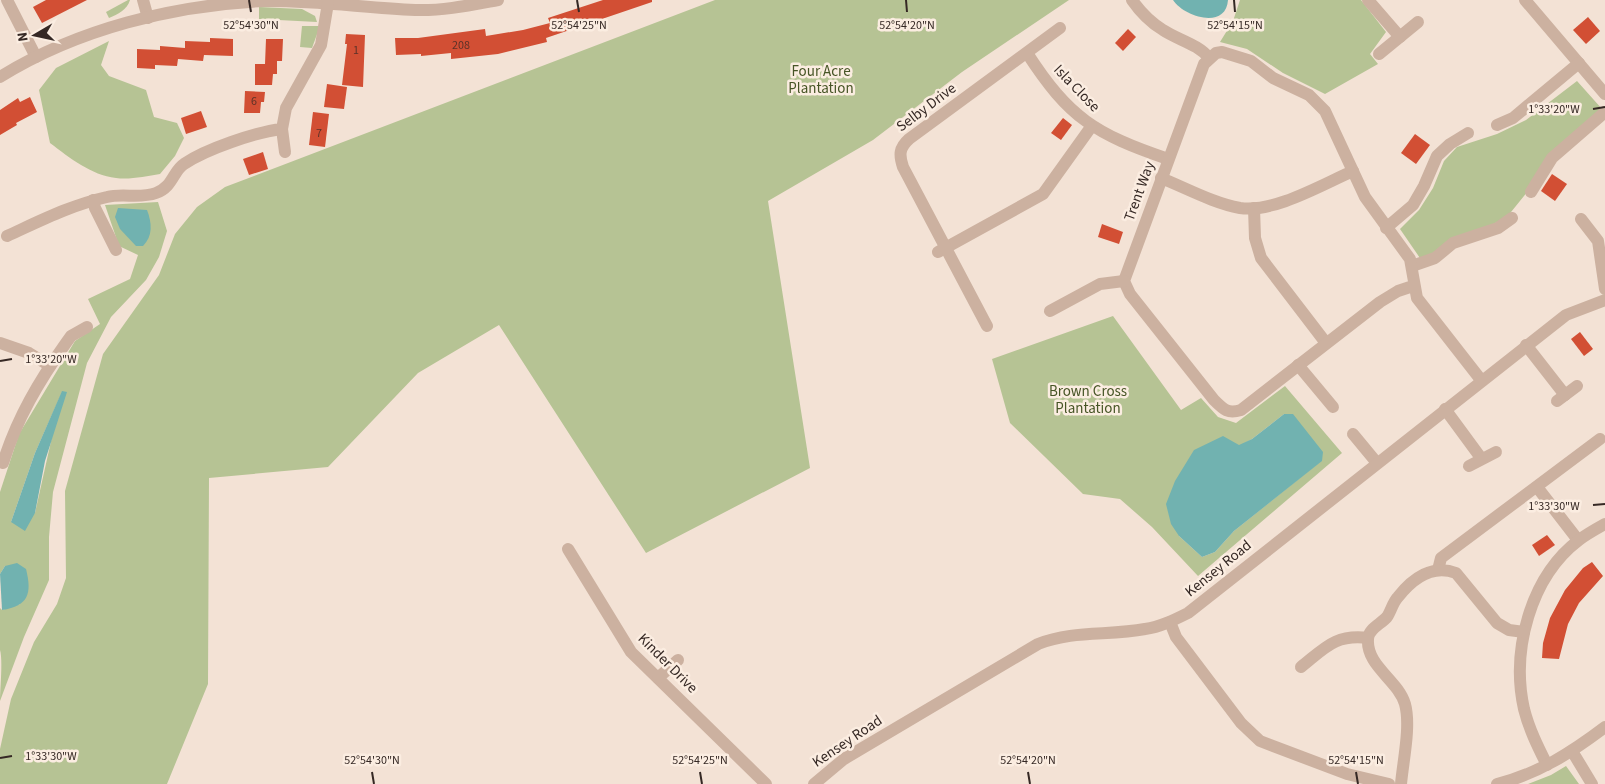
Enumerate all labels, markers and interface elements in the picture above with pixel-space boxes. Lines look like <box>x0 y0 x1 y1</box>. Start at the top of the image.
north arrow <box>10 10 60 60</box>
text: 52°54'30"N <box>223 17 279 34</box>
text: 52°54'25"N <box>551 17 607 34</box>
text: 52°54'20"N <box>879 17 935 34</box>
text: 52°54'15"N <box>1207 17 1263 34</box>
text: N <box>13 31 34 43</box>
house number: 208 <box>452 37 470 54</box>
house number: 1 <box>353 42 359 59</box>
street label: Isla Close <box>1049 60 1105 117</box>
park label: Four Acre Plantation <box>788 61 854 99</box>
street label: Selby Drive <box>892 78 961 137</box>
house number: 6 <box>251 93 257 110</box>
text: 1°33'20"W <box>1528 101 1580 118</box>
house number: 7 <box>316 125 322 142</box>
street label: Trent Way <box>1119 158 1160 224</box>
text: 1°33'20"W <box>25 351 77 368</box>
park label: Brown Cross Plantation <box>1049 381 1127 419</box>
text: 1°33'30"W <box>1528 498 1580 515</box>
street label: Kensey Road <box>1181 535 1256 602</box>
street label: Kinder Drive <box>633 629 702 698</box>
street label: Kensey Road <box>808 710 886 773</box>
text: 1°33'30"W <box>25 748 77 765</box>
text: 52°54'30"N <box>344 752 400 769</box>
text: 52°54'25"N <box>672 752 728 769</box>
text: 52°54'20"N <box>1000 752 1056 769</box>
text: 52°54'15"N <box>1328 752 1384 769</box>

